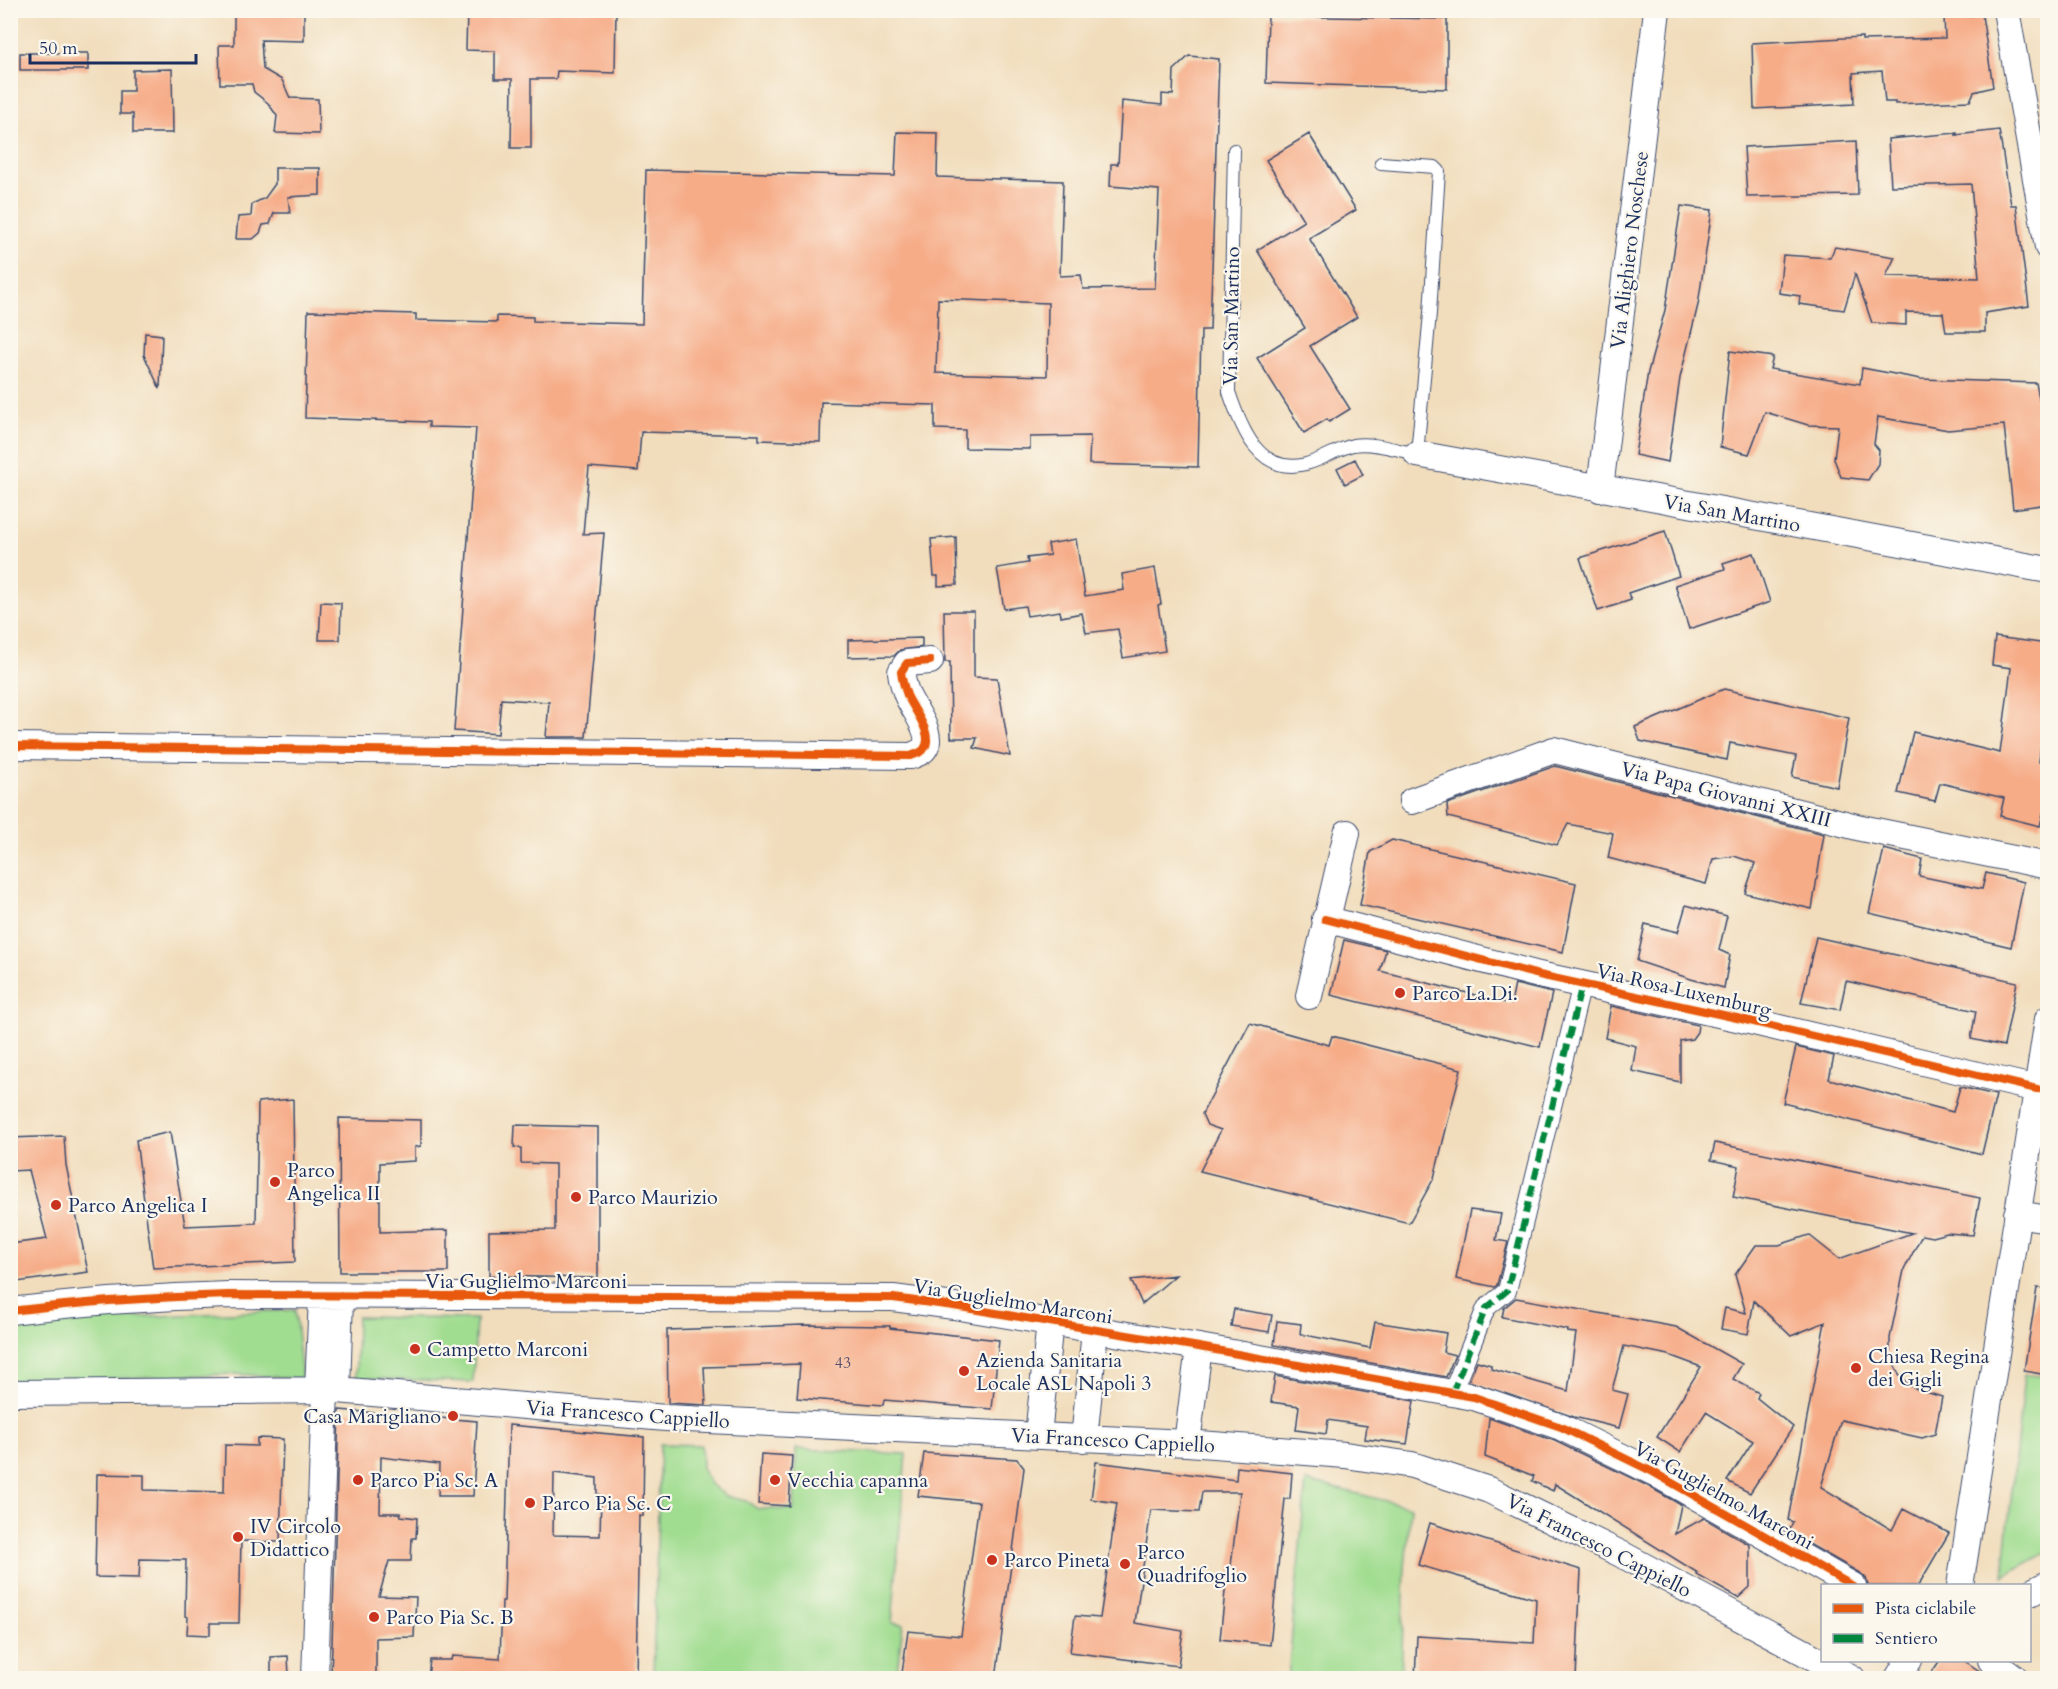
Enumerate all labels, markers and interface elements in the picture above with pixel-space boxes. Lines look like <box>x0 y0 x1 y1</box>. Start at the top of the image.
scale bar <box>30 27 196 65</box>
text: 50 m <box>39 36 78 61</box>
street label: Via Alighiero Noschese <box>1604 150 1655 351</box>
street label: Via San Martino <box>1217 246 1246 386</box>
street label: Via San Martino <box>1661 488 1803 539</box>
street label: Via Papa Giovanni XXIII <box>1618 755 1834 834</box>
street label: Via Rosa Luxemburg <box>1594 957 1775 1024</box>
place label: Parco La.Di. <box>1412 980 1518 1007</box>
marker: Parco La.Di. <box>1393 986 1407 1000</box>
place label: Parco Angelica II <box>287 1157 380 1207</box>
marker: Parco Angelica II <box>268 1175 282 1189</box>
place label: Parco Maurizio <box>588 1184 718 1211</box>
marker: Parco Maurizio <box>569 1190 583 1204</box>
place label: Parco Angelica I <box>68 1192 208 1219</box>
marker: Parco Angelica I <box>49 1198 63 1212</box>
street label: Via Guglielmo Marconi <box>425 1268 627 1295</box>
street label: Via Guglielmo Marconi <box>911 1272 1115 1331</box>
place label: Campetto Marconi <box>427 1336 588 1363</box>
marker: Campetto Marconi <box>408 1342 422 1356</box>
place label: Chiesa Regina dei Gigli <box>1868 1343 1990 1393</box>
place label: Azienda Sanitaria Locale ASL Napoli 3 <box>976 1347 1151 1397</box>
house number: 43 <box>835 1352 851 1374</box>
marker: Chiesa Regina dei Gigli <box>1849 1361 1863 1375</box>
marker: Azienda Sanitaria Locale ASL Napoli 3 <box>957 1364 971 1378</box>
street label: Via Francesco Cappiello <box>525 1394 731 1435</box>
place label: Casa Marigliano <box>303 1403 441 1430</box>
marker: Casa Marigliano <box>446 1409 460 1423</box>
street label: Via Francesco Cappiello <box>1010 1422 1216 1459</box>
street label: Via Guglielmo Marconi <box>1629 1435 1819 1556</box>
place label: Parco Pia Sc. A <box>370 1467 499 1494</box>
place label: Vecchia capanna <box>787 1467 928 1494</box>
marker: Parco Pia Sc. A <box>351 1473 365 1487</box>
marker: Vecchia capanna <box>768 1473 782 1487</box>
street label: Via Francesco Cappiello <box>1502 1487 1696 1604</box>
place label: Parco Pia Sc. C <box>542 1490 671 1517</box>
marker: Parco Pia Sc. C <box>523 1496 537 1510</box>
place label: IV Circolo Didattico <box>250 1513 341 1563</box>
marker: IV Circolo Didattico <box>231 1530 245 1544</box>
place label: Parco Quadrifoglio <box>1137 1539 1247 1589</box>
place label: Parco Pineta <box>1004 1547 1110 1574</box>
marker: Parco Pineta <box>985 1553 999 1567</box>
marker: Parco Quadrifoglio <box>1118 1557 1132 1571</box>
legend <box>1821 1584 2031 1662</box>
text: Pista ciclabile <box>1875 1596 1976 1621</box>
place label: Parco Pia Sc. B <box>386 1604 514 1631</box>
marker: Parco Pia Sc. B <box>367 1610 381 1624</box>
text: Sentiero <box>1875 1626 1938 1651</box>

